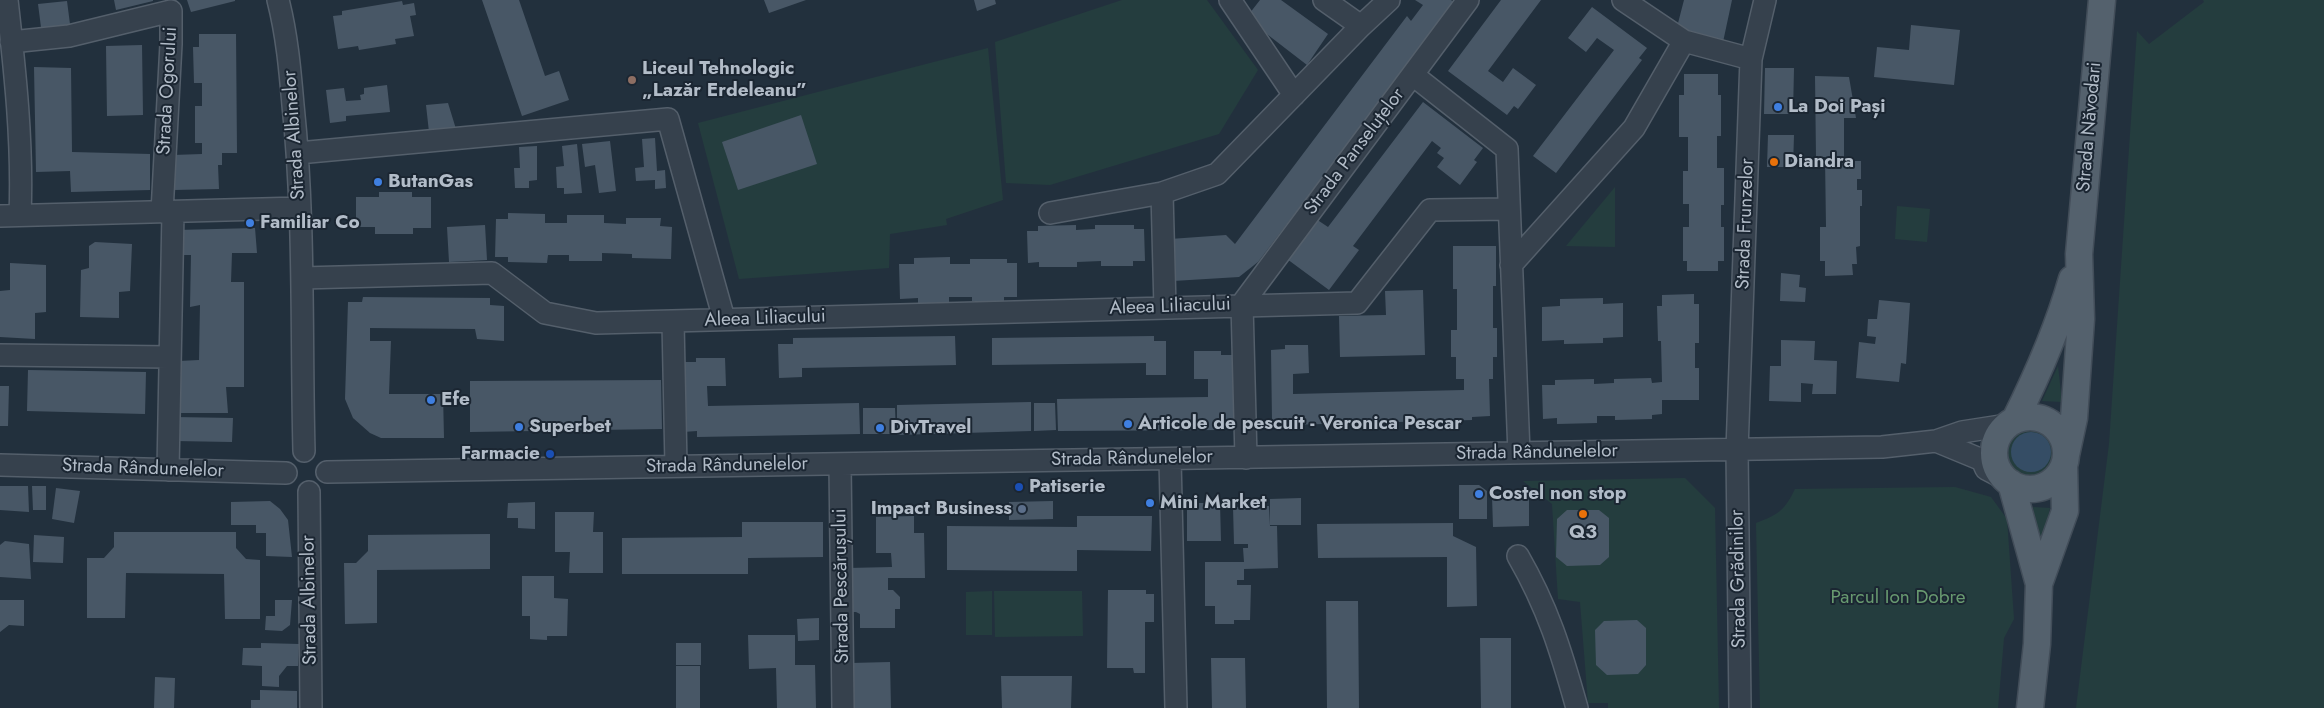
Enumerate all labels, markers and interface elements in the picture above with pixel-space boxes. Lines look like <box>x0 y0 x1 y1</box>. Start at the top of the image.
street label: Strada Ogorului <box>153 26 183 156</box>
place label: Liceul Tehnologic „Lazăr Erdeleanu” <box>642 58 807 102</box>
street label: Strada Năvodari <box>2073 61 2107 193</box>
street label: Strada Albinelor <box>279 69 311 201</box>
marker: Liceul Tehnologic „Lazăr Erdeleanu” <box>626 74 638 86</box>
street label: Strada Panseluțelor <box>1300 84 1410 220</box>
place label: La Doi Pași <box>1788 96 1885 118</box>
marker: La Doi Pași <box>1772 101 1784 113</box>
place label: Diandra <box>1784 151 1854 173</box>
marker: Diandra <box>1768 156 1780 168</box>
street label: Strada Frunzelor <box>1732 158 1760 290</box>
place label: ButanGas <box>388 171 473 193</box>
marker: ButanGas <box>372 176 384 188</box>
place label: Familiar Co <box>260 212 360 234</box>
marker: Familiar Co <box>244 217 256 229</box>
street label: Aleea Liliacului <box>1109 293 1231 321</box>
street label: Aleea Liliacului <box>704 305 826 333</box>
place label: Efe <box>441 389 470 411</box>
marker: Efe <box>425 394 437 406</box>
place label: Articole de pescuit - Veronica Pescar <box>1138 413 1462 435</box>
place label: Superbet <box>529 416 611 438</box>
place label: DivTravel <box>890 417 971 439</box>
marker: Articole de pescuit - Veronica Pescar <box>1122 418 1134 430</box>
marker: Superbet <box>513 421 525 433</box>
marker: DivTravel <box>874 422 886 434</box>
street label: Strada Rândunelelor <box>1456 440 1618 466</box>
place label: Farmacie <box>461 443 540 465</box>
street label: Strada Rândunelelor <box>1051 446 1213 472</box>
marker: Farmacie <box>544 448 556 460</box>
street label: Strada Rândunelelor <box>646 453 808 479</box>
street label: Strada Rândunelelor <box>62 455 224 483</box>
place label: Patiserie <box>1029 476 1105 498</box>
marker: Patiserie <box>1013 481 1025 493</box>
place label: Costel non stop <box>1489 483 1626 505</box>
marker: Costel non stop <box>1473 488 1485 500</box>
place label: Mini Market <box>1160 492 1267 514</box>
marker: Mini Market <box>1144 497 1156 509</box>
place label: Impact Business <box>871 498 1012 520</box>
marker: Impact Business <box>1016 503 1028 515</box>
street label: Strada Pescărușului <box>829 508 855 664</box>
marker: Q3 <box>1577 508 1589 520</box>
street label: Strada Grădinilor <box>1726 509 1752 649</box>
place label: Q3 <box>1569 522 1597 544</box>
street label: Strada Albinelor <box>297 535 323 665</box>
park label: Parcul Ion Dobre <box>1830 587 1966 609</box>

